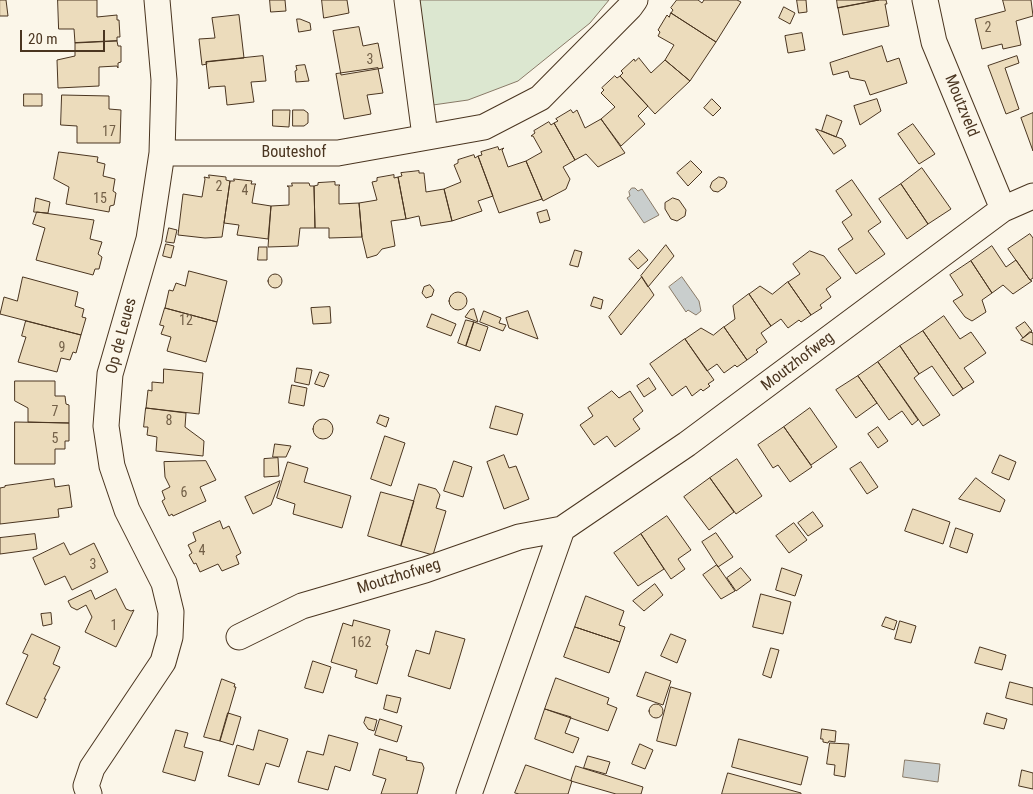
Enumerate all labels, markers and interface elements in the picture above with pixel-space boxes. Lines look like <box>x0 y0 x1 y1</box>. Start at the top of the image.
scale bar <box>22 20 108 52</box>
house number: 2 <box>985 20 991 36</box>
text: 20 m <box>28 30 58 48</box>
house number: 3 <box>367 52 373 68</box>
street label: Moutzveld <box>940 72 982 140</box>
house number: 17 <box>102 124 116 140</box>
street label: Bouteshof <box>262 143 326 163</box>
house number: 2 <box>216 179 222 195</box>
house number: 4 <box>242 183 248 199</box>
house number: 15 <box>93 191 107 207</box>
street label: Op de Leues <box>103 296 141 376</box>
house number: 12 <box>179 313 193 329</box>
street label: Moutzhofweg <box>758 328 838 396</box>
house number: 9 <box>59 340 65 356</box>
house number: 7 <box>52 404 58 420</box>
house number: 8 <box>166 413 172 429</box>
house number: 5 <box>52 431 58 447</box>
house number: 6 <box>181 485 187 501</box>
house number: 4 <box>199 543 205 559</box>
street label: Moutzhofweg <box>355 555 443 599</box>
house number: 3 <box>90 557 96 573</box>
house number: 1 <box>111 618 117 634</box>
house number: 162 <box>351 635 371 651</box>

